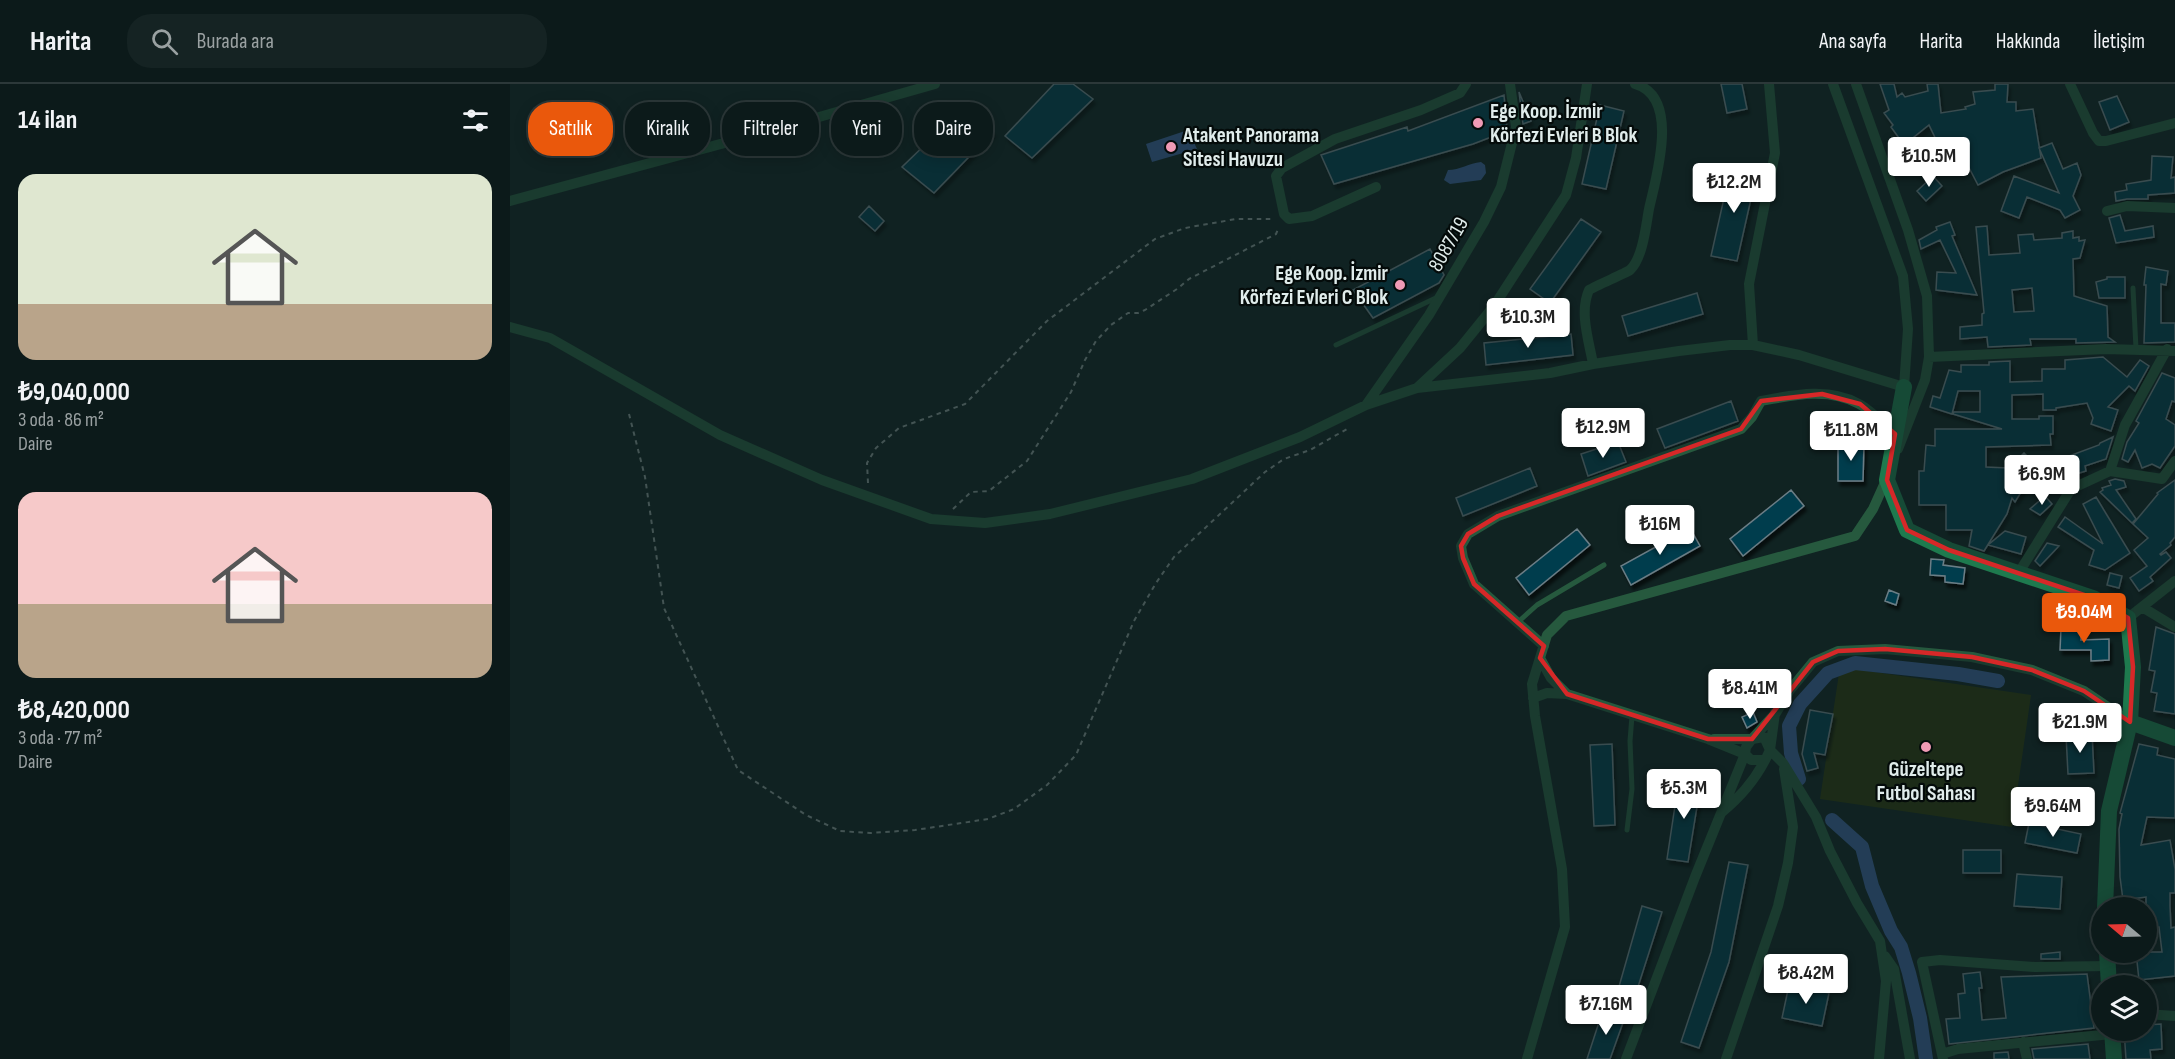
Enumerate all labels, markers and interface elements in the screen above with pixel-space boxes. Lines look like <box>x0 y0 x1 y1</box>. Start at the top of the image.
search box <box>127 14 547 68</box>
text: Harita <box>30 25 91 58</box>
icon: search <box>148 25 181 58</box>
text: Burada ara <box>196 28 274 55</box>
text: Ana sayfa <box>1819 29 1887 54</box>
text: Harita <box>1920 29 1963 54</box>
text: Hakkında <box>1996 29 2060 54</box>
text: İletişim <box>2093 29 2145 54</box>
place label: Ege Koop. İzmir Körfezi Evleri B Blok <box>1490 99 1638 148</box>
chip: Satılık <box>528 102 613 156</box>
chip: Kiralık <box>625 102 710 156</box>
chip: Filtreler <box>722 102 819 156</box>
chip: Yeni <box>831 102 902 156</box>
chip: Daire <box>914 102 993 156</box>
icon: filters <box>459 104 492 137</box>
text: 14 ilan <box>18 105 77 136</box>
marker: Ege Koop. İzmir Körfezi Evleri B Blok <box>1471 116 1485 130</box>
place label: Atakent Panorama Sitesi Havuzu <box>1182 123 1319 172</box>
pin: ₺10.5M <box>1880 137 1978 188</box>
marker: Atakent Panorama Sitesi Havuzu <box>1164 140 1178 154</box>
text: ₺10.5M <box>1902 144 1956 168</box>
pin: ₺12.2M <box>1685 163 1783 214</box>
text: ₺12.2M <box>1707 170 1761 194</box>
icon: home <box>201 213 309 321</box>
street label: 8087/19 <box>1423 213 1474 276</box>
place label: Ege Koop. İzmir Körfezi Evleri C Blok <box>1240 261 1389 310</box>
marker: Ege Koop. İzmir Körfezi Evleri C Blok <box>1393 278 1407 292</box>
pin: ₺10.3M <box>1479 298 1577 349</box>
text: ₺10.3M <box>1501 305 1555 329</box>
text: ₺9,040,000 <box>18 377 130 408</box>
text: 3 oda · 86 m² <box>18 408 104 432</box>
pin: ₺12.9M <box>1554 408 1652 459</box>
pin: ₺11.8M <box>1802 411 1900 462</box>
text: ₺12.9M <box>1576 415 1630 439</box>
text: ₺11.8M <box>1824 418 1878 442</box>
text: Daire <box>18 432 53 456</box>
pin: ₺6.9M <box>2000 455 2084 506</box>
text: ₺6.9M <box>2019 462 2065 486</box>
pin: ₺16M <box>1624 505 1696 556</box>
text: ₺16M <box>1639 512 1681 536</box>
icon: home <box>201 531 309 639</box>
pin: ₺9.04M <box>2035 593 2133 644</box>
text: ₺9.04M <box>2056 600 2112 624</box>
pin: ₺8.41M <box>1701 669 1799 720</box>
text: ₺8.41M <box>1722 676 1778 700</box>
text: ₺8,420,000 <box>18 695 130 726</box>
pin: ₺21.9M <box>2031 703 2129 754</box>
text: ₺21.9M <box>2053 710 2107 734</box>
text: 3 oda · 77 m² <box>18 726 103 750</box>
marker: Güzeltepe Futbol Sahası <box>1919 740 1933 754</box>
text: Daire <box>18 750 53 774</box>
place label: Güzeltepe Futbol Sahası <box>1877 757 1975 806</box>
pin: ₺5.3M <box>1642 769 1726 820</box>
text: ₺5.3M <box>1661 776 1707 800</box>
pin: ₺9.64M <box>2004 787 2102 838</box>
text: ₺9.64M <box>2025 794 2081 818</box>
north arrow <box>2091 897 2157 963</box>
map controls <box>2091 897 2157 1041</box>
pin: ₺8.42M <box>1757 954 1855 1005</box>
text: ₺8.42M <box>1778 961 1834 985</box>
button: layers <box>2091 975 2157 1041</box>
pin: ₺7.16M <box>1557 985 1655 1036</box>
text: ₺7.16M <box>1580 992 1632 1016</box>

